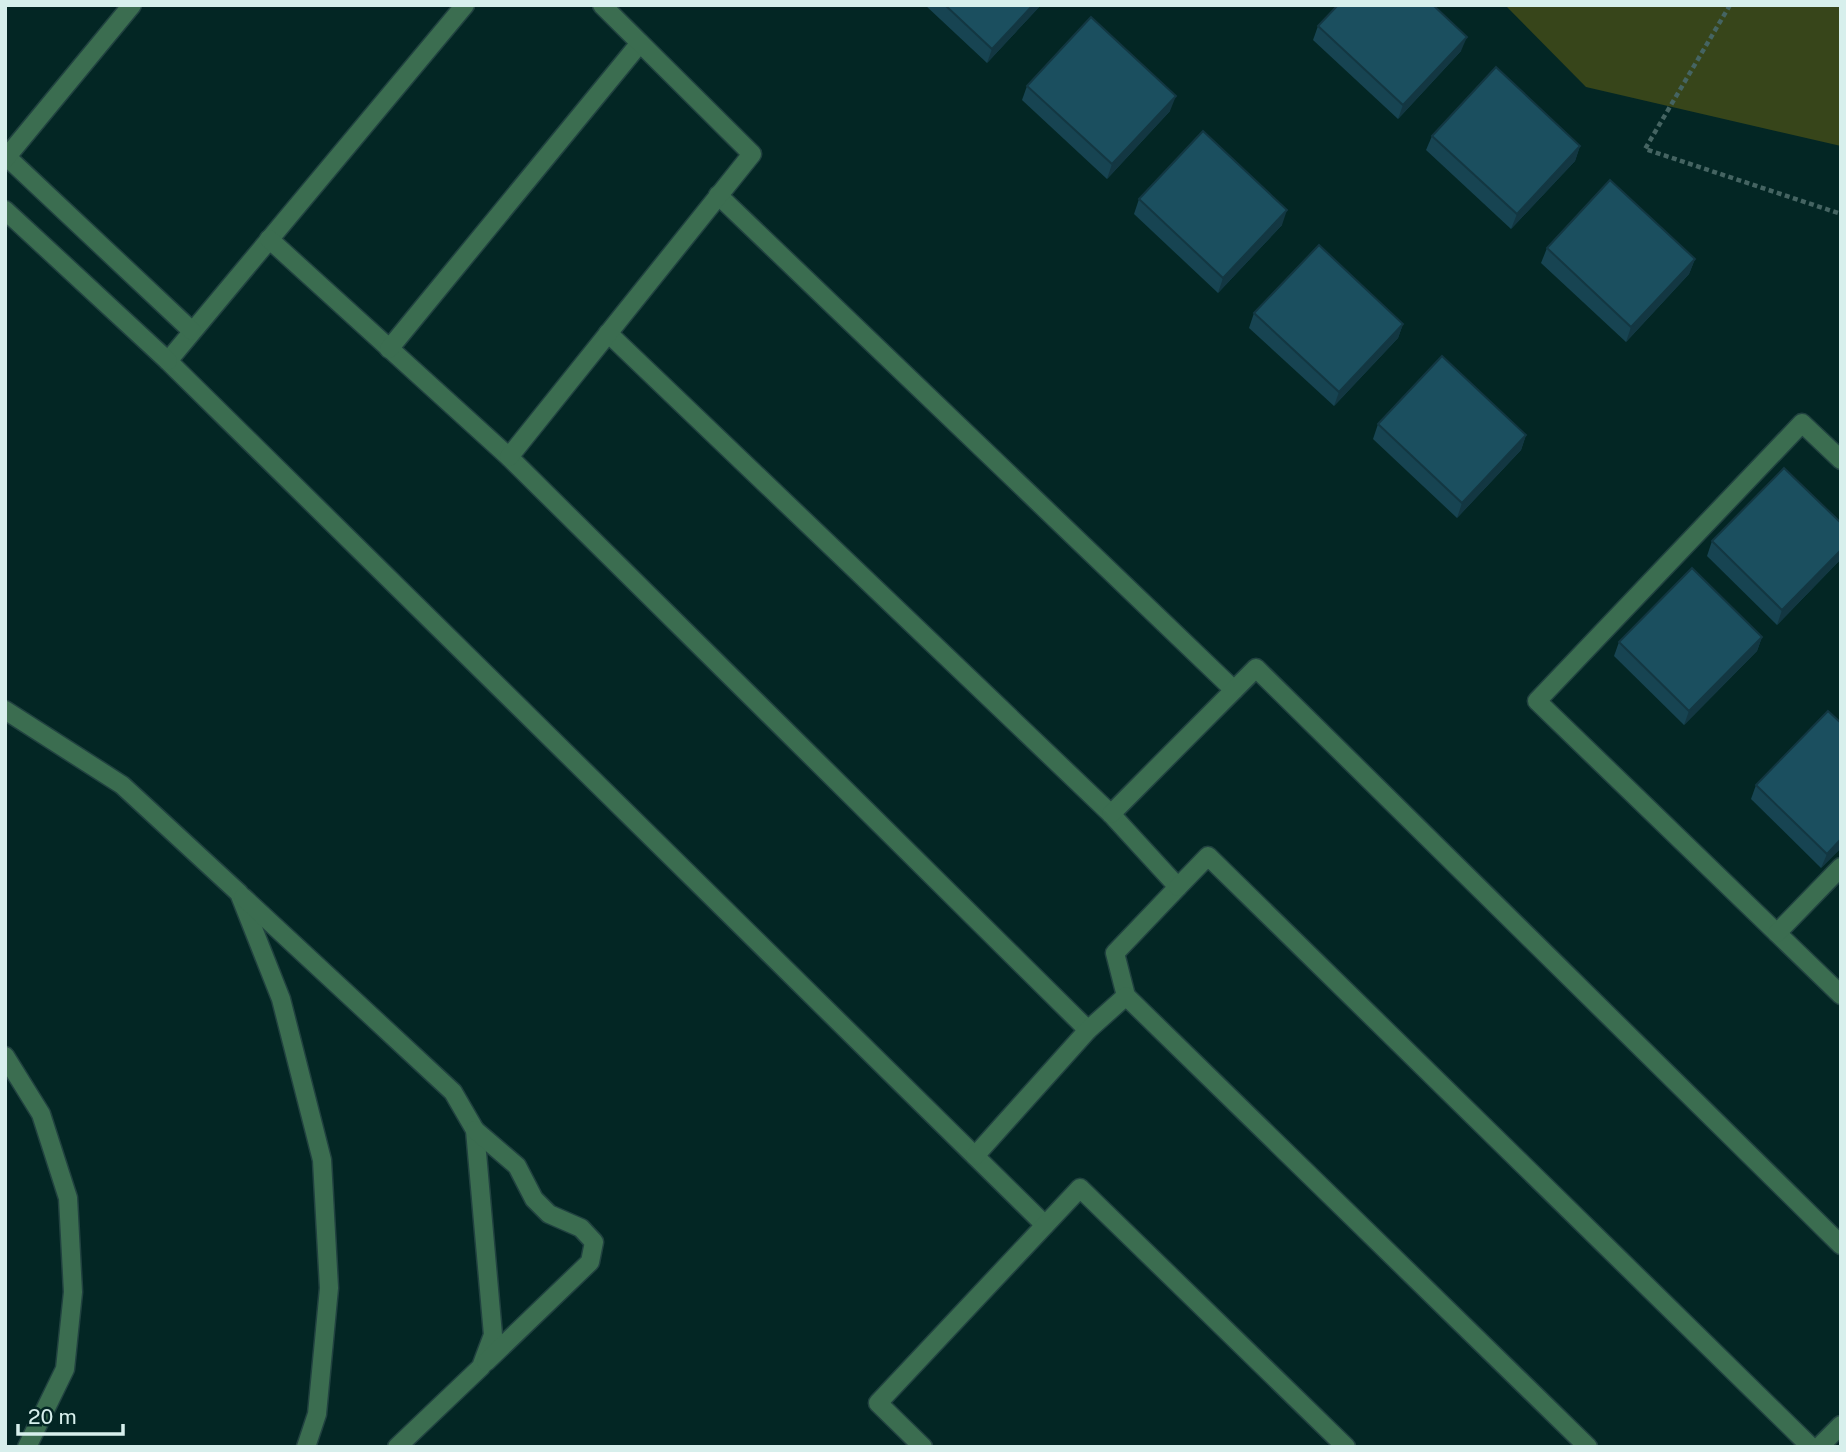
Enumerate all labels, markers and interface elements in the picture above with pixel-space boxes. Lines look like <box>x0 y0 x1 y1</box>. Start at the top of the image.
scale bar <box>18 1392 122 1436</box>
text: 20 m <box>28 1404 77 1429</box>

